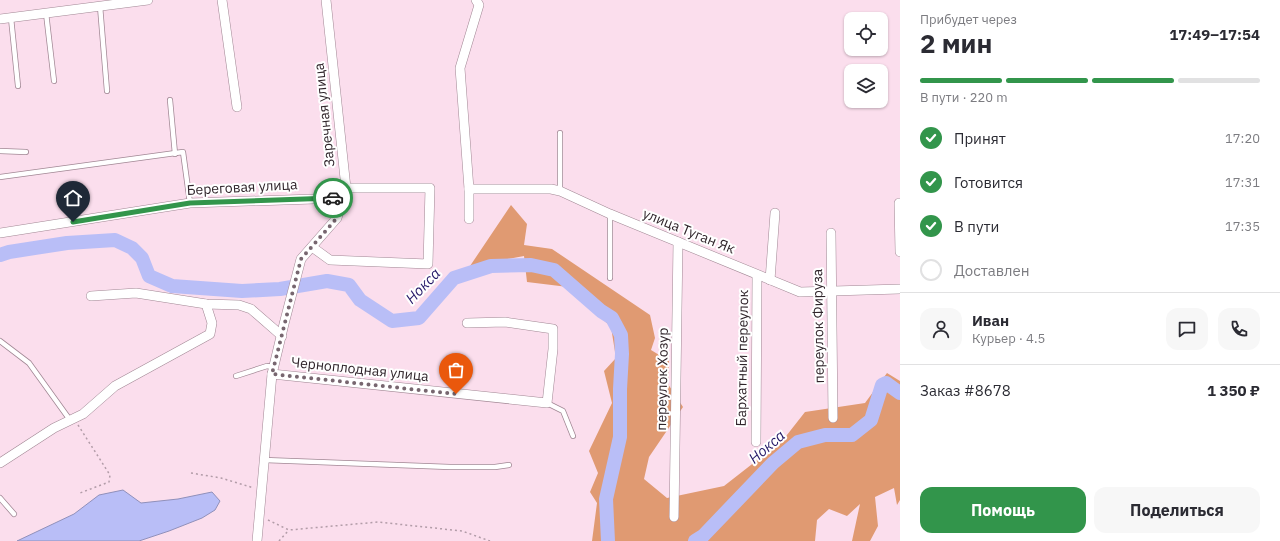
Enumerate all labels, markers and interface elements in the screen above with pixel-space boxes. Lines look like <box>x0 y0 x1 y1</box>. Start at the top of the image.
text: Прибудет через <box>920 11 1017 28</box>
map controls <box>844 12 888 108</box>
button: locate <box>844 12 888 56</box>
text: 17:49–17:54 <box>1169 25 1260 44</box>
text: 2 мин <box>920 26 992 60</box>
street label: Заречная улица <box>310 62 338 168</box>
button: layers <box>844 64 888 108</box>
text: В пути · 220 m <box>920 89 1008 106</box>
icon: check <box>920 127 942 149</box>
text: Принят <box>954 129 1006 148</box>
text: 17:20 <box>1225 130 1260 147</box>
icon: check <box>920 171 942 193</box>
text: Готовится <box>954 173 1023 192</box>
text: 17:31 <box>1225 174 1260 191</box>
street label: Береговая улица <box>186 175 298 199</box>
courier <box>313 178 353 218</box>
pin <box>56 181 90 222</box>
icon: home <box>62 187 84 209</box>
icon: car <box>322 187 344 209</box>
street label: улица Туган Як <box>640 204 738 258</box>
icon: check <box>920 215 942 237</box>
text: В пути <box>954 217 999 236</box>
text: 17:35 <box>1225 218 1260 235</box>
text: Доставлен <box>954 261 1030 280</box>
water label: Нокса <box>401 264 444 307</box>
street label: переулок Фируза <box>808 268 828 383</box>
street label: Бархатный переулок <box>732 289 752 427</box>
button: person <box>920 308 962 350</box>
button: chat <box>1166 308 1208 350</box>
button: phone <box>1218 308 1260 350</box>
text: Иван <box>972 311 1009 330</box>
street label: переулок Хозур <box>652 327 672 431</box>
text: Курьер · 4.5 <box>972 330 1045 347</box>
street label: Черноплодная улица <box>290 353 430 385</box>
pin <box>439 353 473 394</box>
icon: bag <box>445 359 467 381</box>
text: Заказ #8678 <box>920 381 1011 400</box>
text: 1 350 ₽ <box>1207 381 1260 400</box>
water label: Нокса <box>745 425 789 468</box>
button: Помощь <box>920 487 1086 533</box>
button: Поделиться <box>1094 487 1260 533</box>

